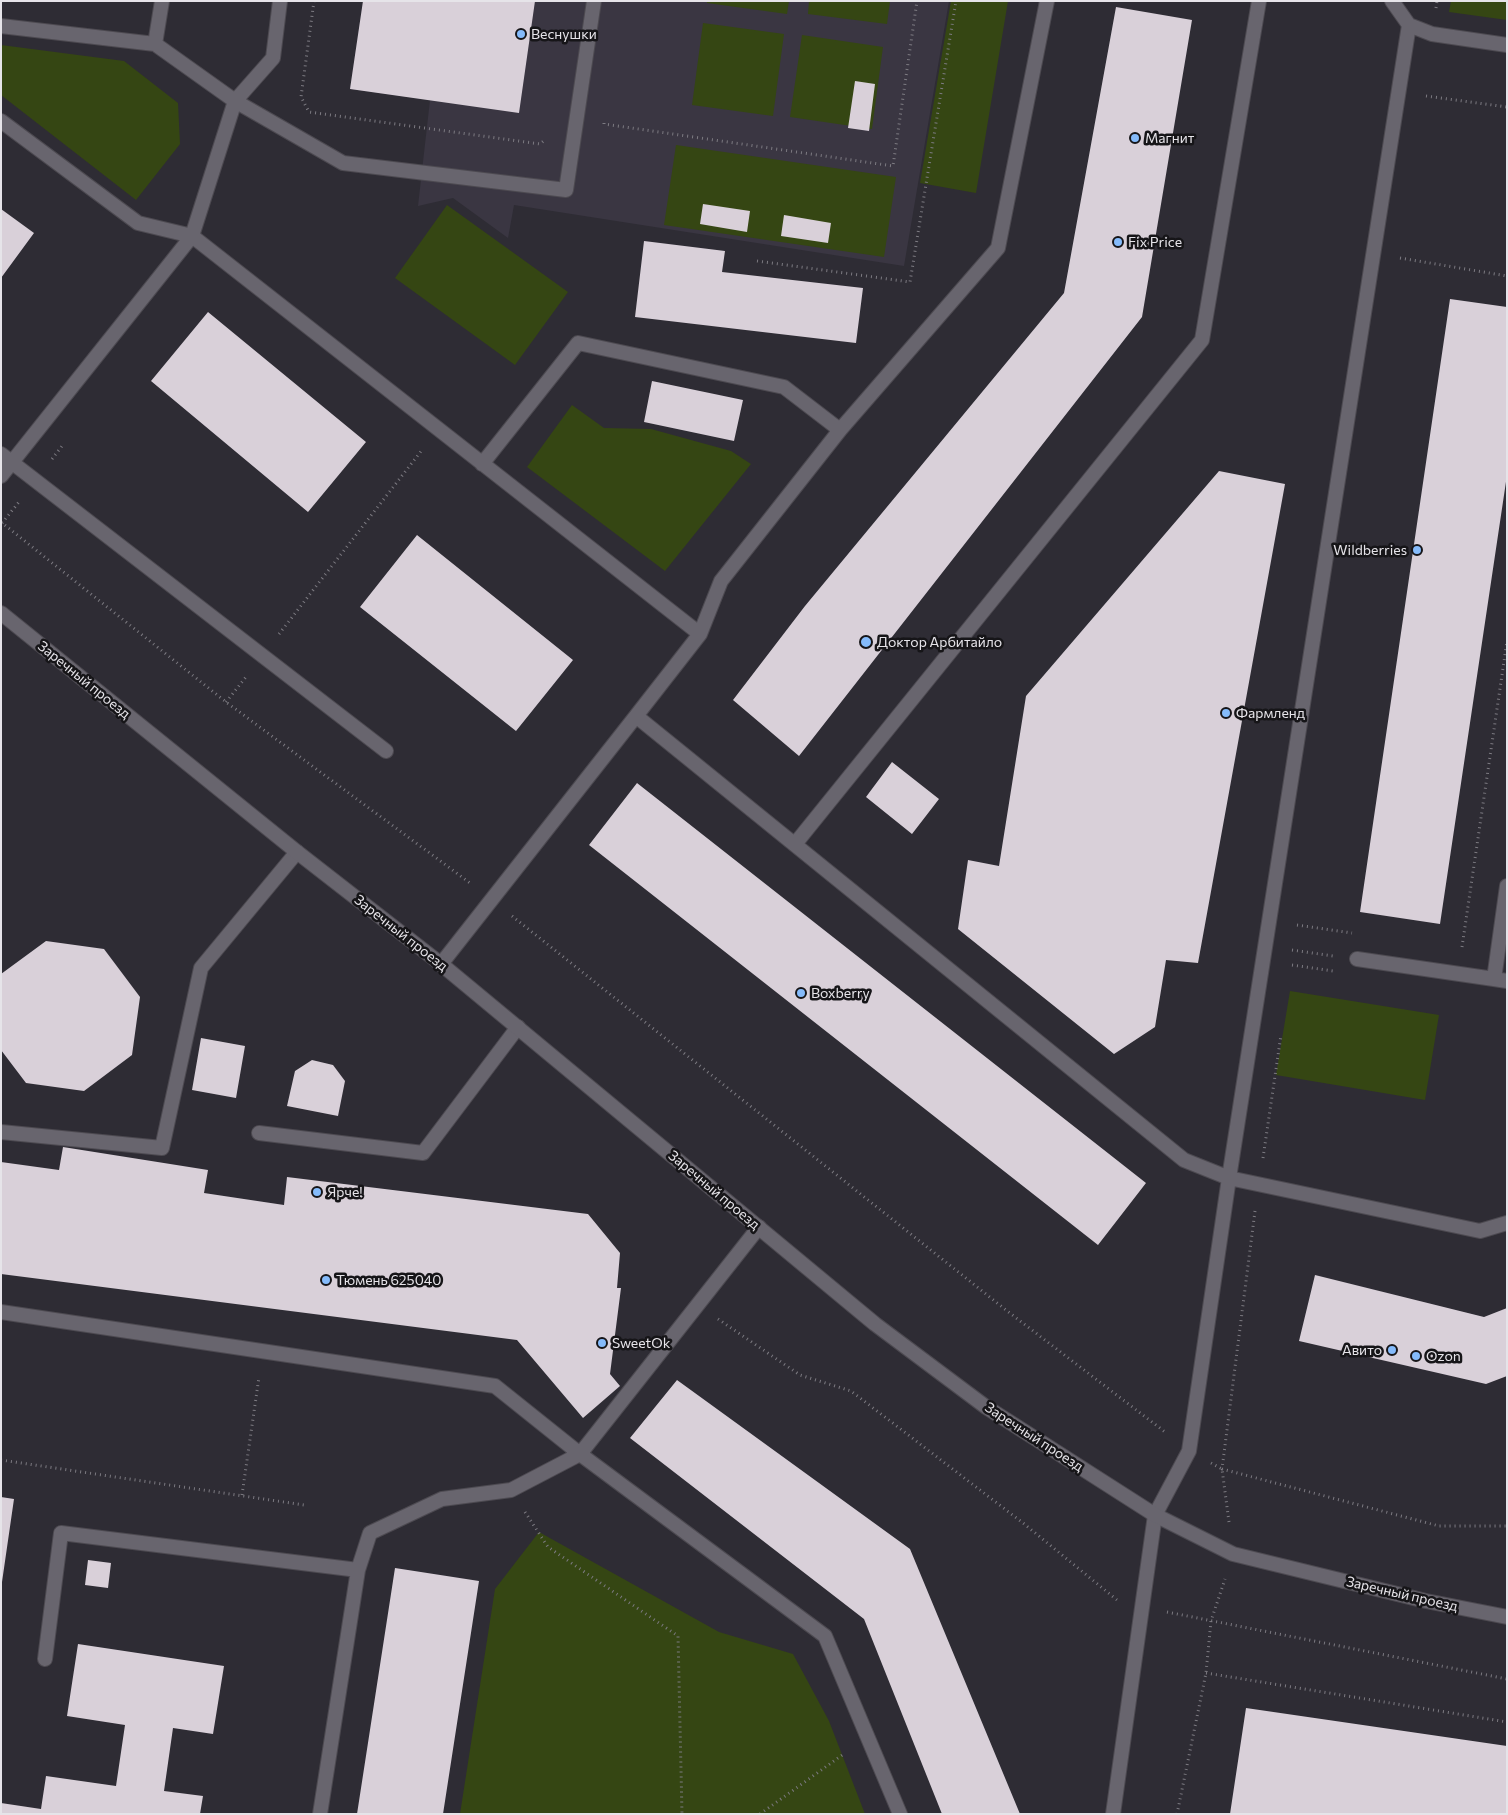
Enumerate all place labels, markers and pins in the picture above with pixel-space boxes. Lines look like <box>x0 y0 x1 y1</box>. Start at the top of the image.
place label: Веснушки <box>531 26 597 42</box>
marker: Веснушки <box>515 28 527 40</box>
place label: Магнит <box>1145 130 1194 146</box>
marker: Магнит <box>1129 132 1141 144</box>
place label: Fix Price <box>1128 234 1182 250</box>
marker: Fix Price <box>1112 236 1124 248</box>
place label: Wildberries <box>1333 542 1407 558</box>
marker: Wildberries <box>1411 544 1423 556</box>
place label: Доктор Арбитайло <box>877 634 1002 650</box>
marker: Доктор Арбитайло <box>859 635 873 649</box>
place label: Фармленд <box>1236 705 1305 721</box>
marker: Фармленд <box>1220 707 1232 719</box>
place label: Boxberry <box>811 985 870 1001</box>
marker: Boxberry <box>795 987 807 999</box>
place label: Ярче! <box>327 1184 363 1200</box>
marker: Ярче! <box>311 1186 323 1198</box>
place label: Тюмень 625040 <box>336 1272 441 1288</box>
marker: Тюмень 625040 <box>320 1274 332 1286</box>
place label: SweetOk <box>612 1335 670 1351</box>
marker: SweetOk <box>596 1337 608 1349</box>
place label: Авито <box>1342 1342 1382 1358</box>
marker: Авито <box>1386 1344 1398 1356</box>
place label: Ozon <box>1426 1348 1461 1364</box>
marker: Ozon <box>1410 1350 1422 1362</box>

